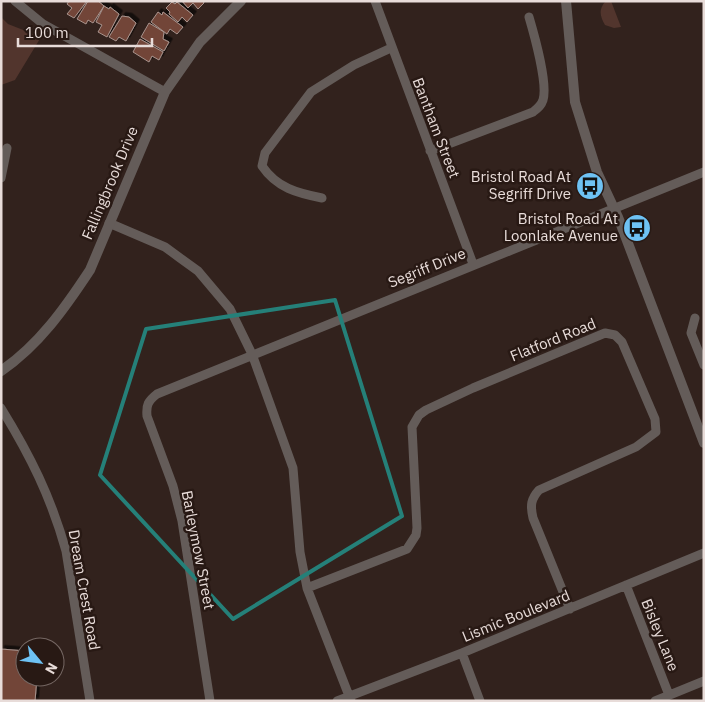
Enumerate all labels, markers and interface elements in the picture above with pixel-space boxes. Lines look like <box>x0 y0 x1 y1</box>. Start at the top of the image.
scale bar <box>18 15 151 47</box>
text: 100 m <box>25 23 69 42</box>
street label: Bantham Street <box>409 75 464 181</box>
street label: Fallingbrook Drive <box>77 123 142 242</box>
place label: Bristol Road At Segriff Drive <box>471 167 571 203</box>
bus stop icon: Bristol Road At Segriff Drive <box>575 171 605 201</box>
place label: Bristol Road At Loonlake Avenue <box>504 209 618 245</box>
bus stop icon: Bristol Road At Loonlake Avenue <box>622 213 652 243</box>
street label: Segriff Drive <box>385 243 468 292</box>
street label: Flatford Road <box>507 314 599 365</box>
street label: Barleymow Street <box>178 489 219 611</box>
street label: Dream Crest Road <box>65 528 104 652</box>
street label: Lismic Boulevard <box>459 585 573 646</box>
street label: Bisley Lane <box>637 596 684 674</box>
north arrow <box>15 637 65 687</box>
text: N <box>41 660 62 677</box>

